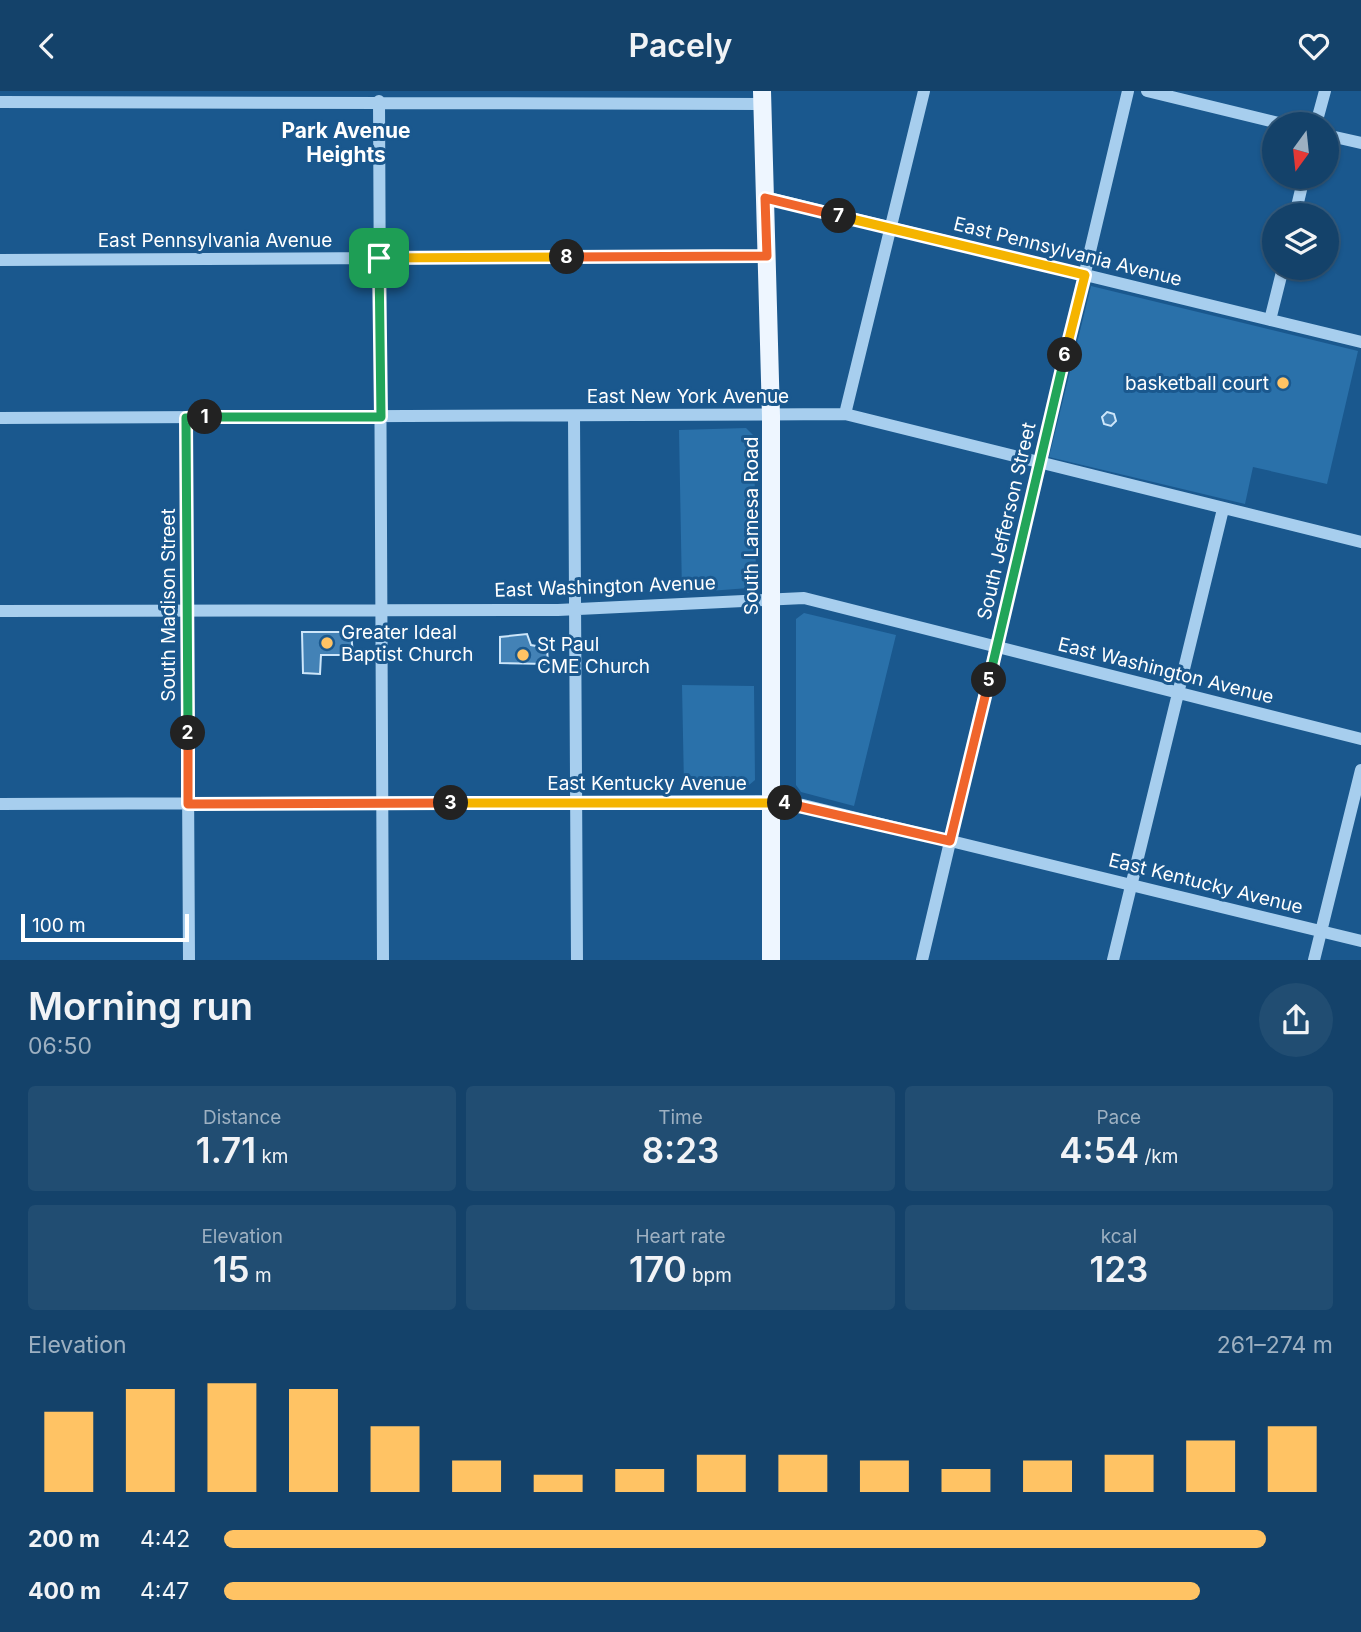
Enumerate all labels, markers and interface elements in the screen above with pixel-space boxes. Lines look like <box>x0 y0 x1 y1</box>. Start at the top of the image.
text: Pacely <box>629 26 732 65</box>
icon: back <box>28 27 66 65</box>
icon: heart <box>1295 27 1333 65</box>
north arrow <box>1262 112 1339 189</box>
map controls <box>1262 112 1339 280</box>
district label: Park Avenue Heights <box>281 118 411 167</box>
pin: 7 <box>822 199 856 233</box>
button: layers <box>1262 203 1339 280</box>
text: 7 <box>833 204 844 227</box>
street label: East Pennsylvania Avenue <box>951 212 1184 291</box>
pin <box>349 228 409 288</box>
street label: East Pennsylvania Avenue <box>98 229 332 252</box>
icon: arrive <box>360 239 398 277</box>
pin: 8 <box>550 239 584 275</box>
text: 8 <box>560 245 573 268</box>
pin: 6 <box>1048 337 1082 373</box>
text: 6 <box>1058 343 1071 366</box>
place label: basketball court <box>1125 372 1269 395</box>
marker: basketball court <box>1275 375 1291 391</box>
street label: East New York Avenue <box>587 385 789 408</box>
pin: 1 <box>188 399 222 435</box>
text: 1 <box>200 405 209 428</box>
street label: South Jefferson Street <box>973 420 1040 622</box>
street label: South Lamesa Road <box>740 437 763 615</box>
street label: South Madison Street <box>157 508 180 702</box>
street label: East Washington Avenue <box>494 571 716 602</box>
place label: Greater Ideal Baptist Church <box>341 621 473 666</box>
place label: St Paul CME Church <box>537 633 650 678</box>
street label: East Washington Avenue <box>1056 633 1276 708</box>
marker: Greater Ideal Baptist Church <box>319 635 335 651</box>
marker: St Paul CME Church <box>515 647 531 663</box>
pin: 5 <box>972 663 1006 697</box>
text: 5 <box>982 668 995 691</box>
pin: 2 <box>170 715 206 751</box>
text: 2 <box>182 721 193 744</box>
street label: East Kentucky Avenue <box>547 772 747 795</box>
pin: 3 <box>434 785 468 821</box>
pin: 4 <box>768 785 802 821</box>
text: 3 <box>444 791 457 814</box>
text: 4 <box>778 791 791 814</box>
street label: East Kentucky Avenue <box>1106 848 1305 919</box>
scale bar <box>21 911 189 943</box>
text: 100 m <box>32 914 86 937</box>
text: Morning run <box>28 983 253 1029</box>
button: share <box>1259 983 1333 1057</box>
text: 06:50 <box>28 1032 92 1060</box>
text: Distance <box>203 1106 281 1129</box>
text: Time <box>658 1106 703 1129</box>
text: Pace <box>1096 1106 1141 1129</box>
text: 1.71 <box>196 1129 256 1171</box>
text: 8:23 <box>642 1129 719 1171</box>
text: 4:54 <box>1059 1129 1139 1171</box>
text: km <box>256 1145 288 1168</box>
text: /km <box>1139 1145 1178 1168</box>
text: Elevation <box>201 1225 283 1248</box>
text: Heart rate <box>635 1225 725 1248</box>
text: kcal <box>1101 1225 1137 1248</box>
text: 15 <box>213 1248 250 1290</box>
text: 170 <box>629 1248 687 1290</box>
text: 123 <box>1089 1248 1148 1290</box>
text: m <box>250 1264 272 1287</box>
text: bpm <box>687 1264 732 1287</box>
text: Elevation <box>28 1331 127 1359</box>
text: 261–274 m <box>1217 1331 1333 1359</box>
text: 200 m <box>28 1525 100 1553</box>
text: 4:42 <box>140 1525 190 1553</box>
text: 400 m <box>28 1577 101 1605</box>
text: 4:47 <box>140 1577 189 1605</box>

